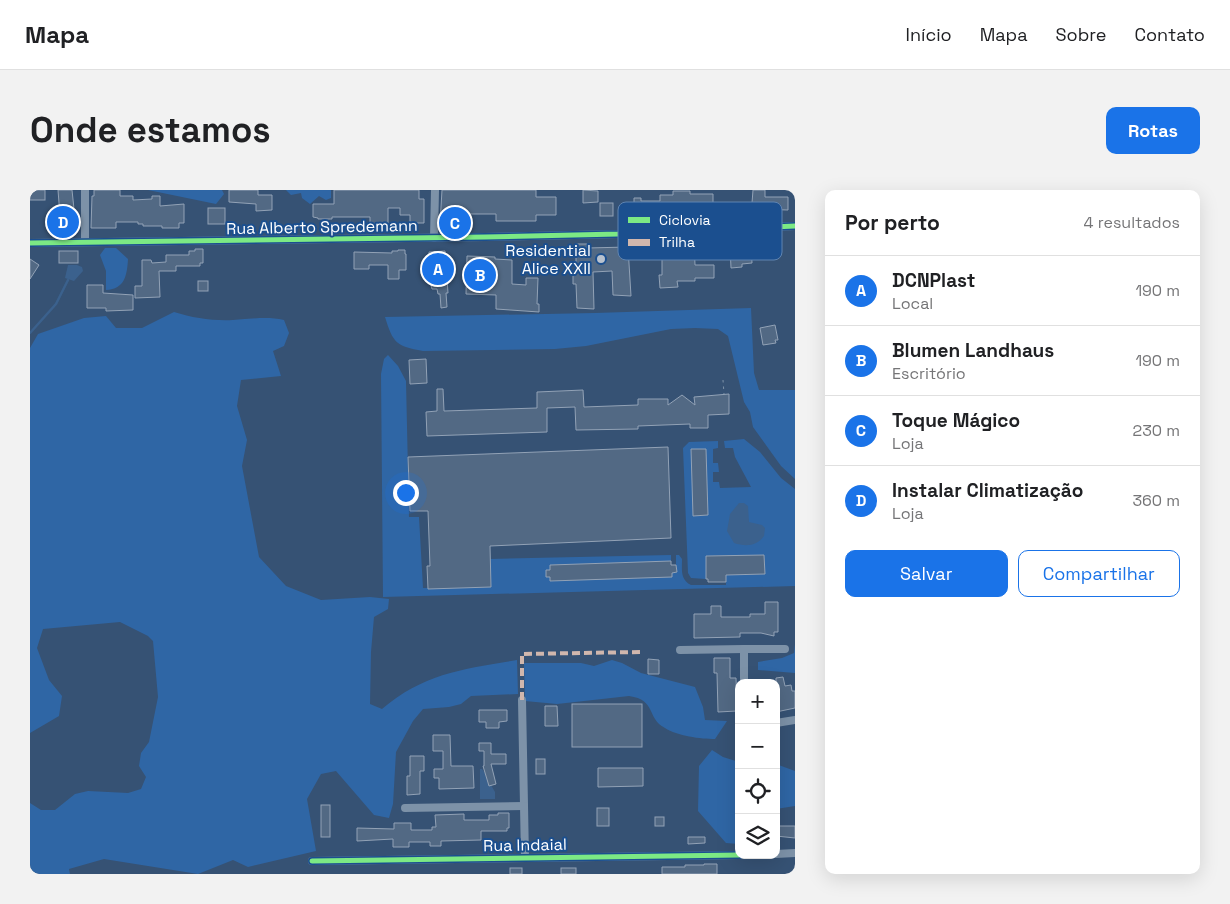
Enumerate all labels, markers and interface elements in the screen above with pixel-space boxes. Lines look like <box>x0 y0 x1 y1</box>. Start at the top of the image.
text: Mapa <box>25 19 89 50</box>
text: Início <box>906 23 952 46</box>
text: Mapa <box>980 23 1028 46</box>
text: Sobre <box>1056 23 1106 46</box>
text: Contato <box>1134 23 1205 46</box>
button: Rotas <box>1106 107 1200 154</box>
text: Onde estamos <box>30 108 271 152</box>
legend <box>618 202 782 260</box>
pin: D <box>47 203 79 241</box>
pin: C <box>439 204 471 242</box>
text: Por perto <box>845 209 940 236</box>
text: Ciclovia <box>659 211 711 229</box>
text: 4 resultados <box>1084 212 1180 233</box>
street label: Rua Alberto Spredemann <box>226 215 418 239</box>
text: Trilha <box>659 233 695 251</box>
place label: Residential Alice XXII <box>505 240 591 279</box>
pin: A <box>422 250 454 288</box>
marker: Residential Alice XXII <box>595 253 607 265</box>
pin: B <box>464 256 496 294</box>
text: DCNPlast <box>892 268 976 293</box>
text: A <box>856 280 866 301</box>
text: 190 m <box>1135 280 1180 301</box>
text: Local <box>892 293 933 314</box>
text: Blumen Landhaus <box>892 338 1054 363</box>
text: B <box>856 350 866 371</box>
text: 190 m <box>1135 350 1180 371</box>
text: Escritório <box>892 363 966 384</box>
text: Toque Mágico <box>892 408 1020 433</box>
text: C <box>856 420 866 441</box>
text: 230 m <box>1133 420 1180 441</box>
text: Loja <box>892 433 924 454</box>
text: Instalar Climatização <box>892 478 1083 503</box>
your location <box>393 480 419 506</box>
text: D <box>856 490 866 511</box>
text: 360 m <box>1132 490 1180 511</box>
text: Loja <box>892 503 924 524</box>
button: Salvar <box>845 550 1008 597</box>
button: Compartilhar <box>1018 550 1180 597</box>
map controls <box>735 679 780 859</box>
button: + <box>735 679 780 724</box>
button: − <box>735 724 780 769</box>
button: locate <box>735 769 780 814</box>
button: layers <box>735 814 780 859</box>
street label: Rua Indaial <box>483 834 567 856</box>

